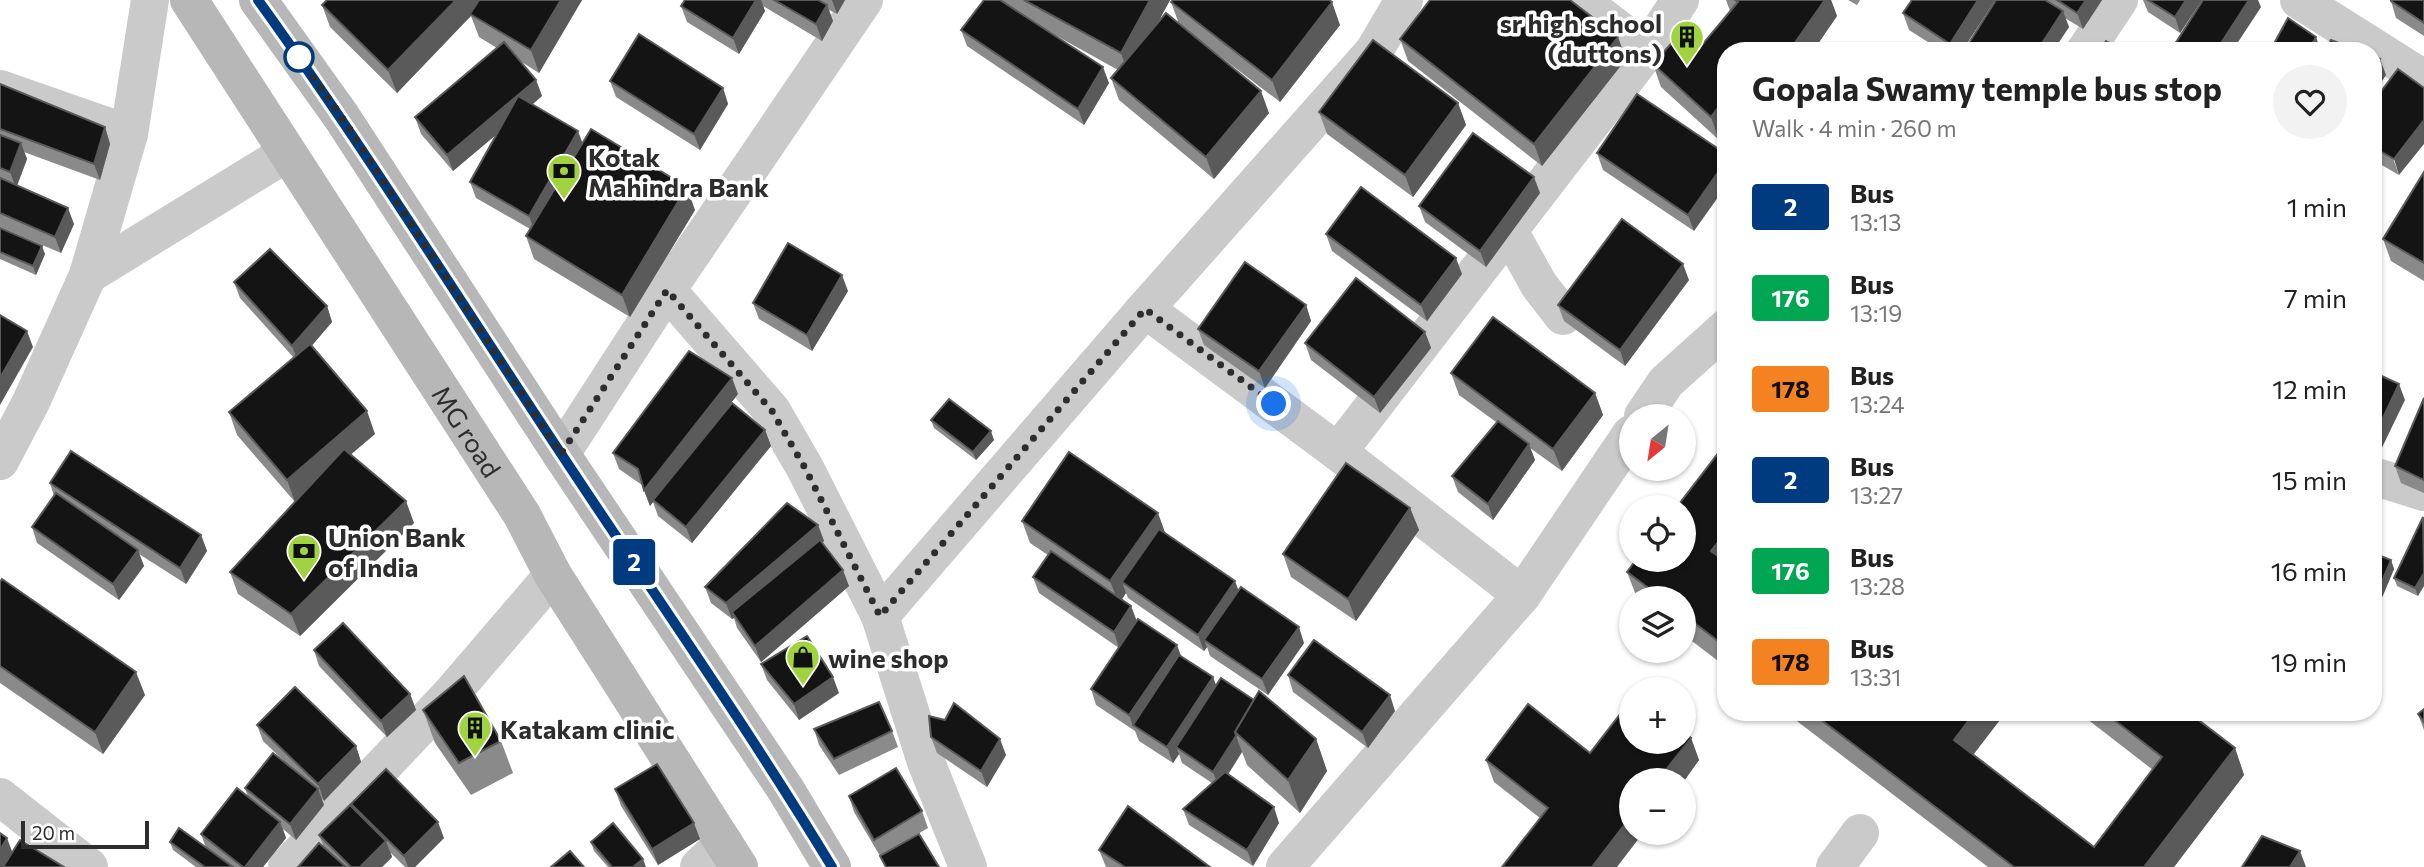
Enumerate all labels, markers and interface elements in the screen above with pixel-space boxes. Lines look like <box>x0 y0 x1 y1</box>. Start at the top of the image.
place label: sr high school (duttons) <box>1500 7 1662 68</box>
building icon: sr high school (duttons) <box>1668 18 1706 67</box>
unlabelled marker <box>284 42 314 72</box>
button: heart <box>2273 65 2347 139</box>
text: Gopala Swamy temple bus stop <box>1752 67 2222 108</box>
text: Walk · 4 min · 260 m <box>1752 114 1957 142</box>
place label: Kotak Mahindra Bank <box>588 141 769 202</box>
bank icon: Kotak Mahindra Bank <box>545 152 583 201</box>
text: Bus <box>1850 177 1894 208</box>
text: 1 min <box>2287 191 2347 222</box>
text: 2 <box>1784 192 1797 221</box>
text: 13:13 <box>1850 208 1901 236</box>
text: Bus <box>1850 268 1894 299</box>
text: 7 min <box>2284 282 2347 313</box>
text: 176 <box>1771 283 1810 312</box>
text: 13:19 <box>1850 299 1902 327</box>
text: Bus <box>1850 359 1894 390</box>
text: 12 min <box>2272 373 2347 404</box>
text: 178 <box>1771 374 1810 403</box>
street label: MG road <box>427 379 508 482</box>
your location <box>1256 386 1291 421</box>
text: 13:24 <box>1850 390 1905 418</box>
north arrow <box>1619 404 1696 481</box>
map controls <box>1619 404 1696 845</box>
text: Bus <box>1850 450 1894 481</box>
text: 15 min <box>2272 464 2347 495</box>
text: 2 <box>1784 465 1797 494</box>
text: 13:27 <box>1850 481 1903 509</box>
button: locate <box>1619 495 1696 572</box>
place label: Union Bank of India <box>328 521 466 582</box>
bank icon: Union Bank of India <box>285 532 323 581</box>
line badge: 2 <box>611 539 657 585</box>
text: Bus <box>1850 541 1894 572</box>
text: 2 <box>627 547 641 576</box>
text: 16 min <box>2271 555 2347 586</box>
text: 176 <box>1771 556 1810 585</box>
text: 13:28 <box>1850 572 1905 600</box>
button: layers <box>1619 586 1696 663</box>
text: Bus <box>1850 632 1894 663</box>
shop icon: wine shop <box>784 638 822 687</box>
place label: wine shop <box>828 642 949 673</box>
text: 19 min <box>2271 646 2347 677</box>
text: 178 <box>1771 647 1810 676</box>
text: 13:31 <box>1850 663 1901 691</box>
button: + <box>1619 677 1696 754</box>
building icon: Katakam clinic <box>456 709 494 758</box>
place label: Katakam clinic <box>500 713 675 744</box>
button: − <box>1619 768 1696 845</box>
scale bar <box>21 818 149 850</box>
text: 20 m <box>32 821 75 844</box>

